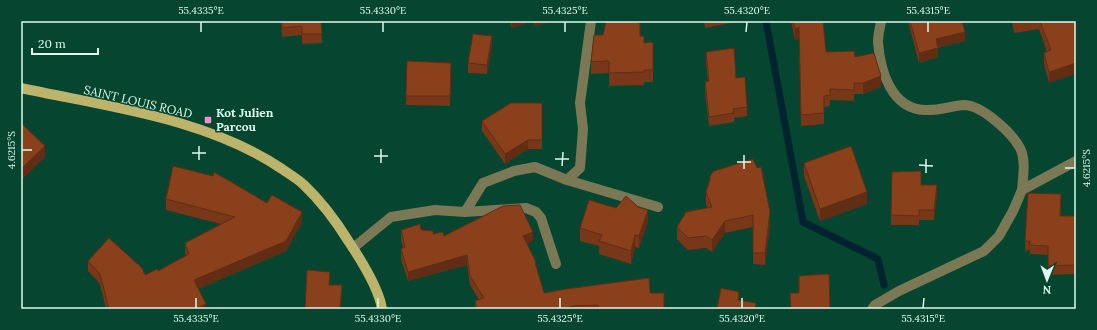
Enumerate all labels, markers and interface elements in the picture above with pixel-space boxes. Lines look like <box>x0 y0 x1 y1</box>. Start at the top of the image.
text: 55.4335°E <box>178 4 224 17</box>
text: 55.4330°E <box>360 4 406 17</box>
text: 55.4325°E <box>542 4 588 17</box>
text: 55.4320°E <box>724 4 770 17</box>
text: 55.4315°E <box>906 4 950 17</box>
scale bar <box>32 30 98 56</box>
text: 20 m <box>38 36 66 51</box>
street label: SAINT LOUIS ROAD <box>82 82 194 121</box>
place label: Kot Julien Parcou <box>216 105 274 134</box>
marker: Kot Julien Parcou <box>203 115 213 125</box>
text: 4.6215°S <box>5 131 18 169</box>
text: 4.6215°S <box>1080 149 1093 187</box>
north arrow <box>1027 260 1067 300</box>
text: N <box>1042 283 1051 297</box>
text: 55.4335°E <box>173 312 219 325</box>
text: 55.4330°E <box>355 312 401 325</box>
text: 55.4325°E <box>537 312 583 325</box>
text: 55.4320°E <box>719 312 765 325</box>
text: 55.4315°E <box>901 312 945 325</box>

